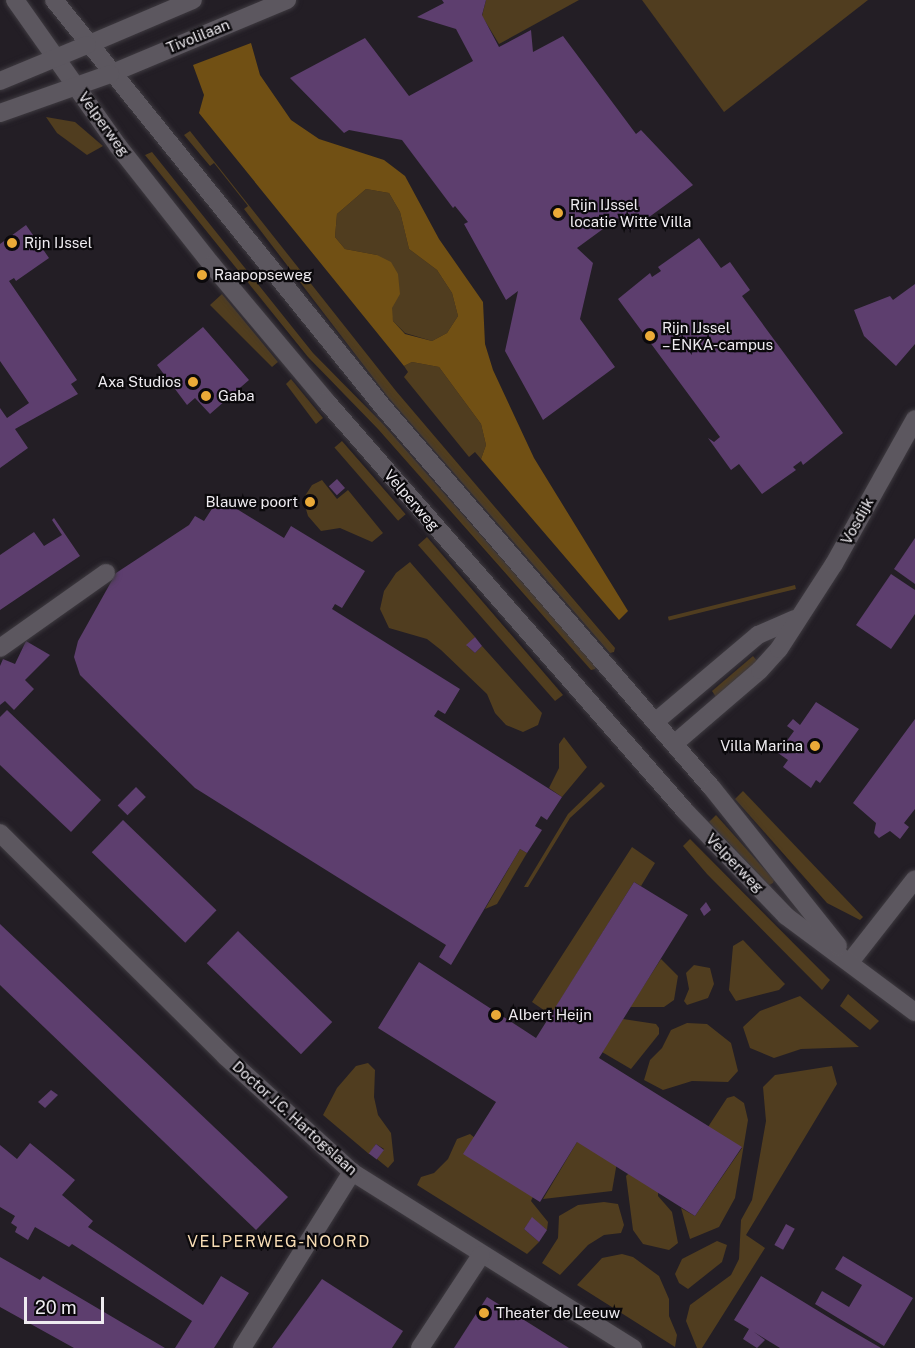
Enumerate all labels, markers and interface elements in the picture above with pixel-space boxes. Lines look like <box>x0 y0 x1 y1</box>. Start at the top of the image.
street label: Tivolilaan <box>164 15 232 57</box>
street label: Velperweg <box>75 88 133 160</box>
place label: Rijn IJssel locatie Witte Villa <box>570 195 692 230</box>
marker: Rijn IJssel locatie Witte Villa <box>551 206 565 220</box>
place label: Rijn IJssel <box>24 234 92 252</box>
marker: Rijn IJssel <box>5 236 19 250</box>
place label: Raapopseweg <box>214 266 312 284</box>
marker: Raapopseweg <box>195 268 209 282</box>
place label: Rijn IJssel – ENKA-campus <box>662 318 776 353</box>
marker: Rijn IJssel – ENKA-campus <box>643 329 657 343</box>
place label: Axa Studios <box>97 373 181 391</box>
marker: Axa Studios <box>186 375 200 389</box>
place label: Gaba <box>218 387 254 405</box>
marker: Gaba <box>199 389 213 403</box>
street label: Velperweg <box>381 466 443 534</box>
place label: Blauwe poort <box>205 493 298 511</box>
street label: Vosdijk <box>837 494 877 548</box>
marker: Blauwe poort <box>303 495 317 509</box>
place label: Villa Marina <box>720 737 803 755</box>
marker: Villa Marina <box>808 739 822 753</box>
street label: Velperweg <box>702 830 768 896</box>
place label: Albert Heijn <box>508 1006 592 1024</box>
marker: Albert Heijn <box>489 1008 503 1022</box>
street label: Doctor J.C. Hartogslaan <box>229 1057 361 1179</box>
district label: VELPERWEG-NOORD <box>187 1232 371 1252</box>
scale bar <box>27 1285 106 1323</box>
text: 20 m <box>35 1297 77 1318</box>
place label: Theater de Leeuw <box>496 1304 620 1322</box>
marker: Theater de Leeuw <box>477 1306 491 1320</box>

